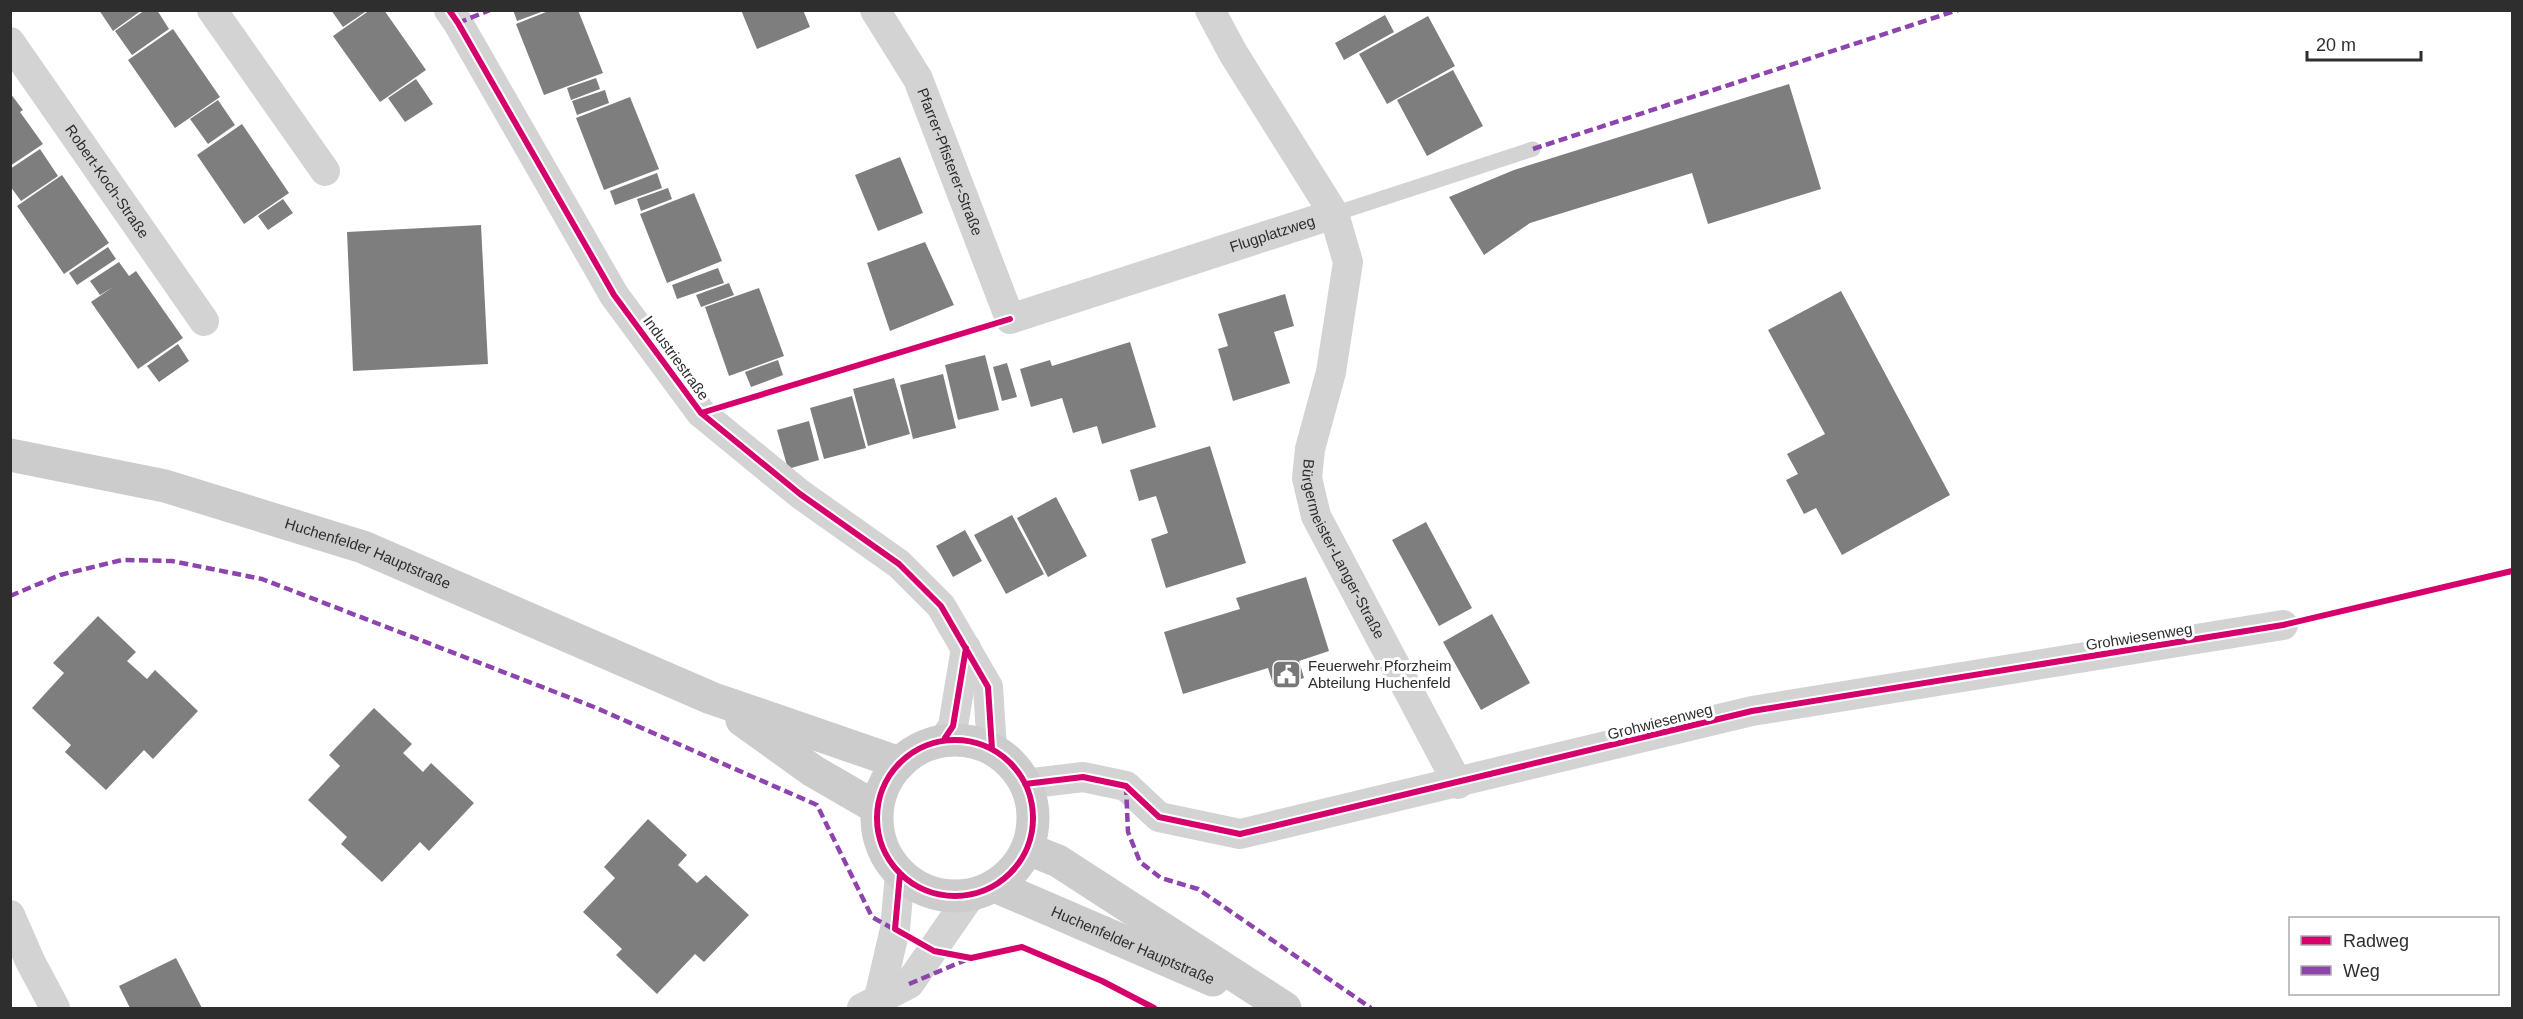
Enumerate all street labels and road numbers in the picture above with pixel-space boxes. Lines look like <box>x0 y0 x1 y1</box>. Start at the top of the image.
street label: Pfarrer-Pfisterer-Straße <box>914 85 986 238</box>
street label: Robert-Koch-Straße <box>62 121 153 241</box>
street label: Flugplatzweg <box>1227 212 1317 255</box>
street label: Industriestraße <box>640 312 713 403</box>
street label: Bürgermeister-Langer-Straße <box>1299 458 1388 642</box>
street label: Huchenfelder Hauptstraße <box>283 514 454 592</box>
street label: Grohwiesenweg <box>2084 620 2193 653</box>
street label: Grohwiesenweg <box>1606 700 1714 743</box>
street label: Huchenfelder Hauptstraße <box>1049 902 1217 988</box>

